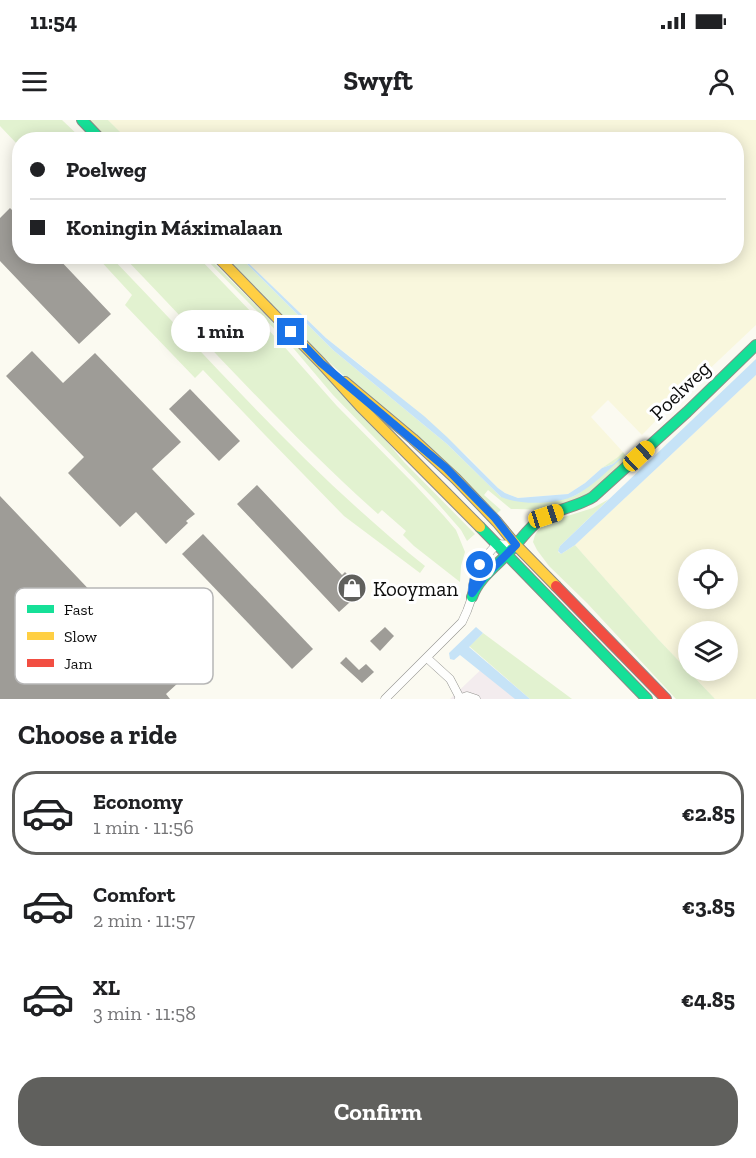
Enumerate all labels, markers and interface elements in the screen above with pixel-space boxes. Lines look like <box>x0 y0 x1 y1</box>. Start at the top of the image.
text: 11:54 <box>30 8 77 35</box>
icon: menu <box>18 65 51 98</box>
text: Swyft <box>343 65 413 97</box>
icon: person <box>705 65 738 98</box>
text: Poelweg <box>66 156 146 183</box>
text: Koningin Máximalaan <box>66 214 282 241</box>
callout: 1 min <box>171 311 270 353</box>
route end <box>277 318 304 345</box>
text: 1 min <box>197 319 244 343</box>
street label: Poelweg <box>644 355 716 425</box>
car <box>620 437 658 475</box>
car <box>526 502 566 530</box>
map controls <box>678 549 738 681</box>
button: locate <box>678 549 738 609</box>
route start <box>466 551 493 578</box>
shop icon: Kooyman <box>336 572 368 604</box>
place label: Kooyman <box>373 576 458 601</box>
legend <box>15 588 213 684</box>
text: Fast <box>64 600 93 619</box>
button: layers <box>678 621 738 681</box>
text: Slow <box>64 627 98 646</box>
text: Jam <box>64 654 93 673</box>
text: Choose a ride <box>18 719 177 751</box>
icon: car <box>21 786 75 840</box>
text: Economy <box>93 788 183 815</box>
text: €2.85 <box>682 800 735 827</box>
text: 1 min · 11:56 <box>93 815 194 839</box>
icon: car <box>21 879 75 933</box>
text: Comfort <box>93 881 175 908</box>
text: €3.85 <box>682 893 735 920</box>
text: 2 min · 11:57 <box>93 908 195 932</box>
icon: car <box>21 972 75 1026</box>
text: XL <box>93 974 120 1001</box>
text: €4.85 <box>681 986 735 1013</box>
text: 3 min · 11:58 <box>93 1001 196 1025</box>
button: Confirm <box>18 1077 738 1146</box>

